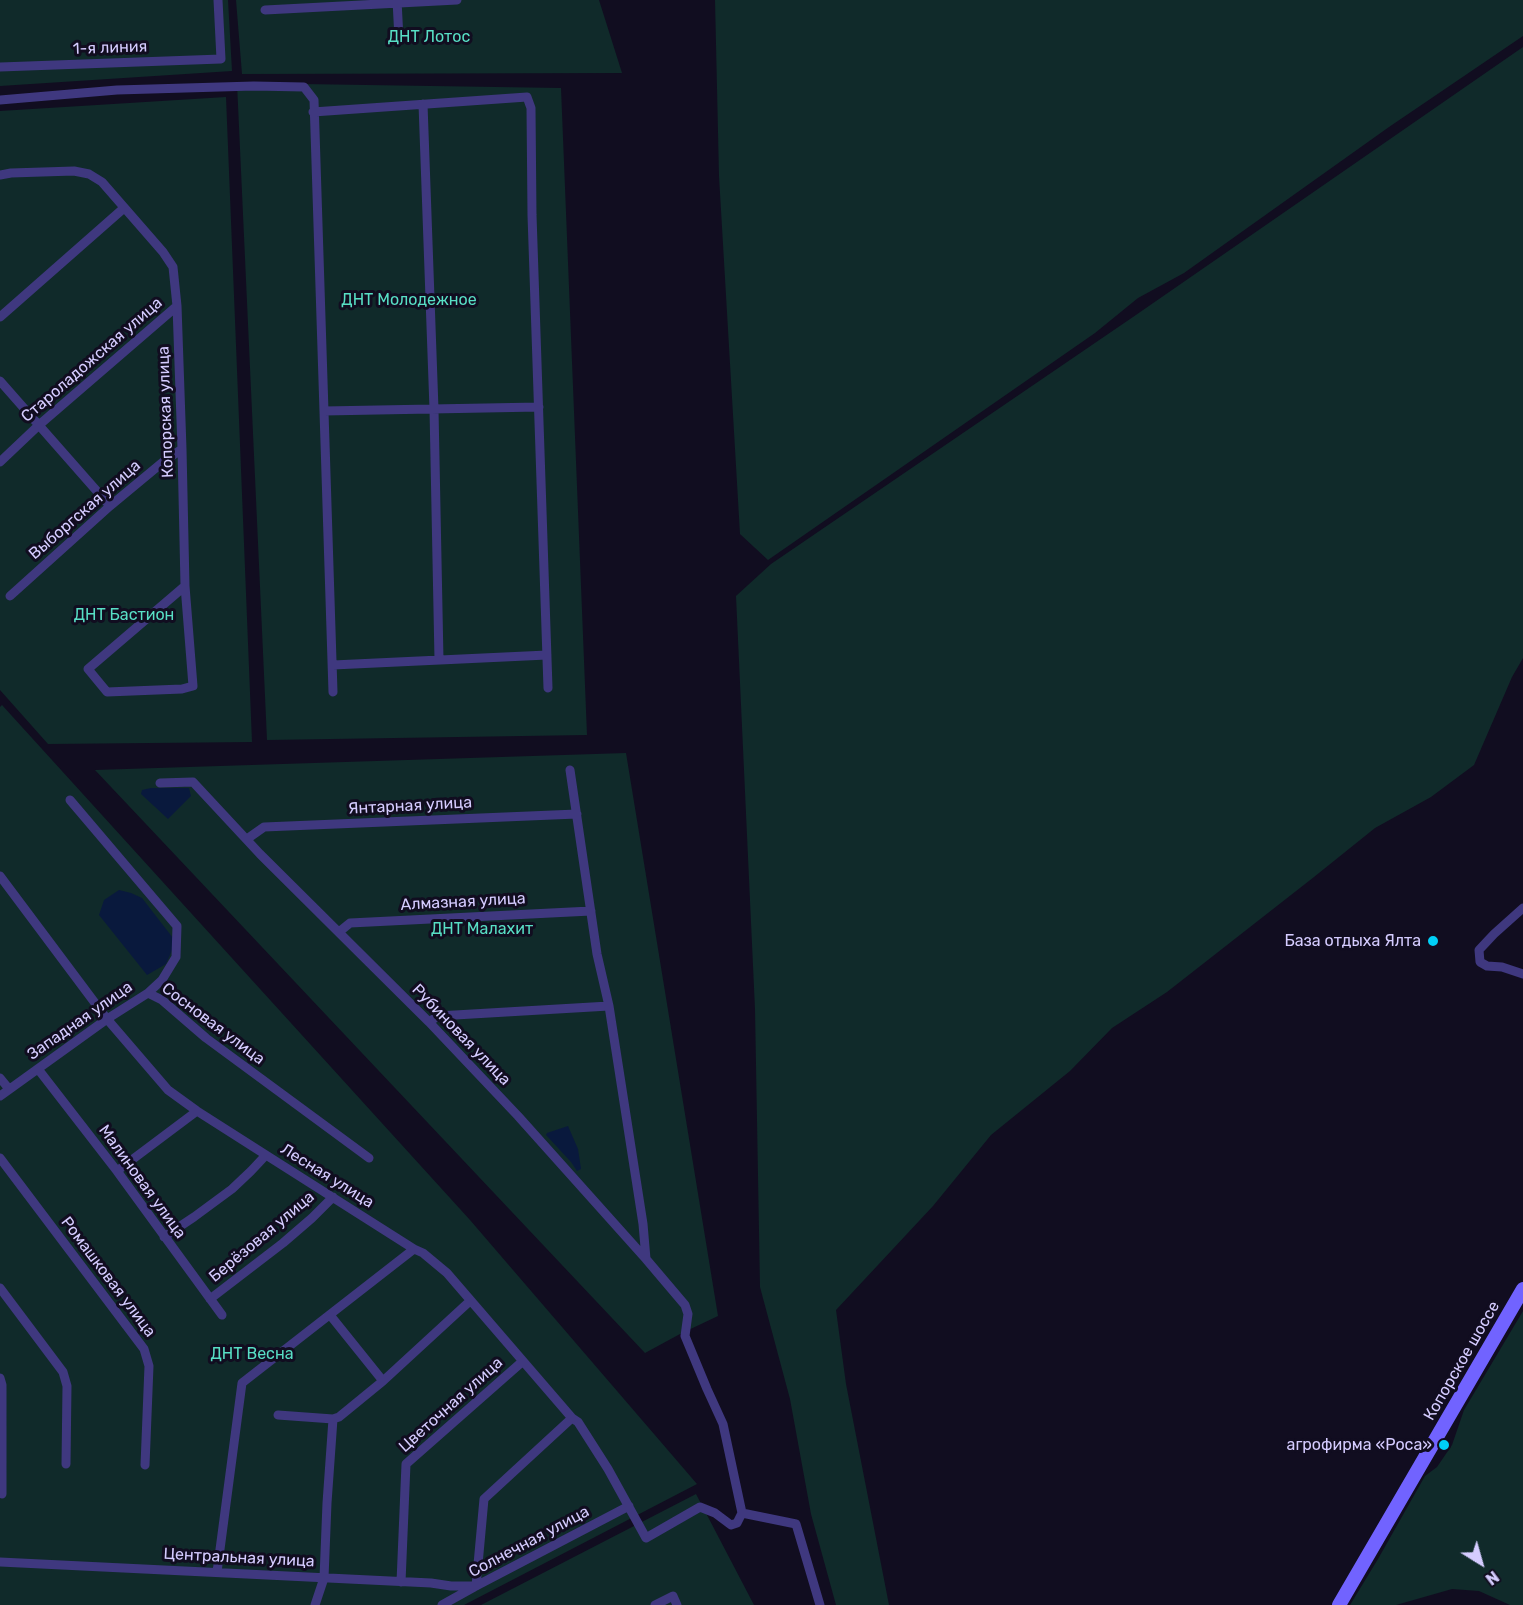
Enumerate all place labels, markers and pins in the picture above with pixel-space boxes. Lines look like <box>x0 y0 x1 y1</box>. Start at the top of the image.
place label: База отдыха Ялта <box>1284 931 1421 951</box>
marker: База отдыха Ялта <box>1426 934 1440 948</box>
place label: агрофирма «Роса» <box>1287 1435 1432 1455</box>
marker: агрофирма «Роса» <box>1437 1438 1451 1452</box>

